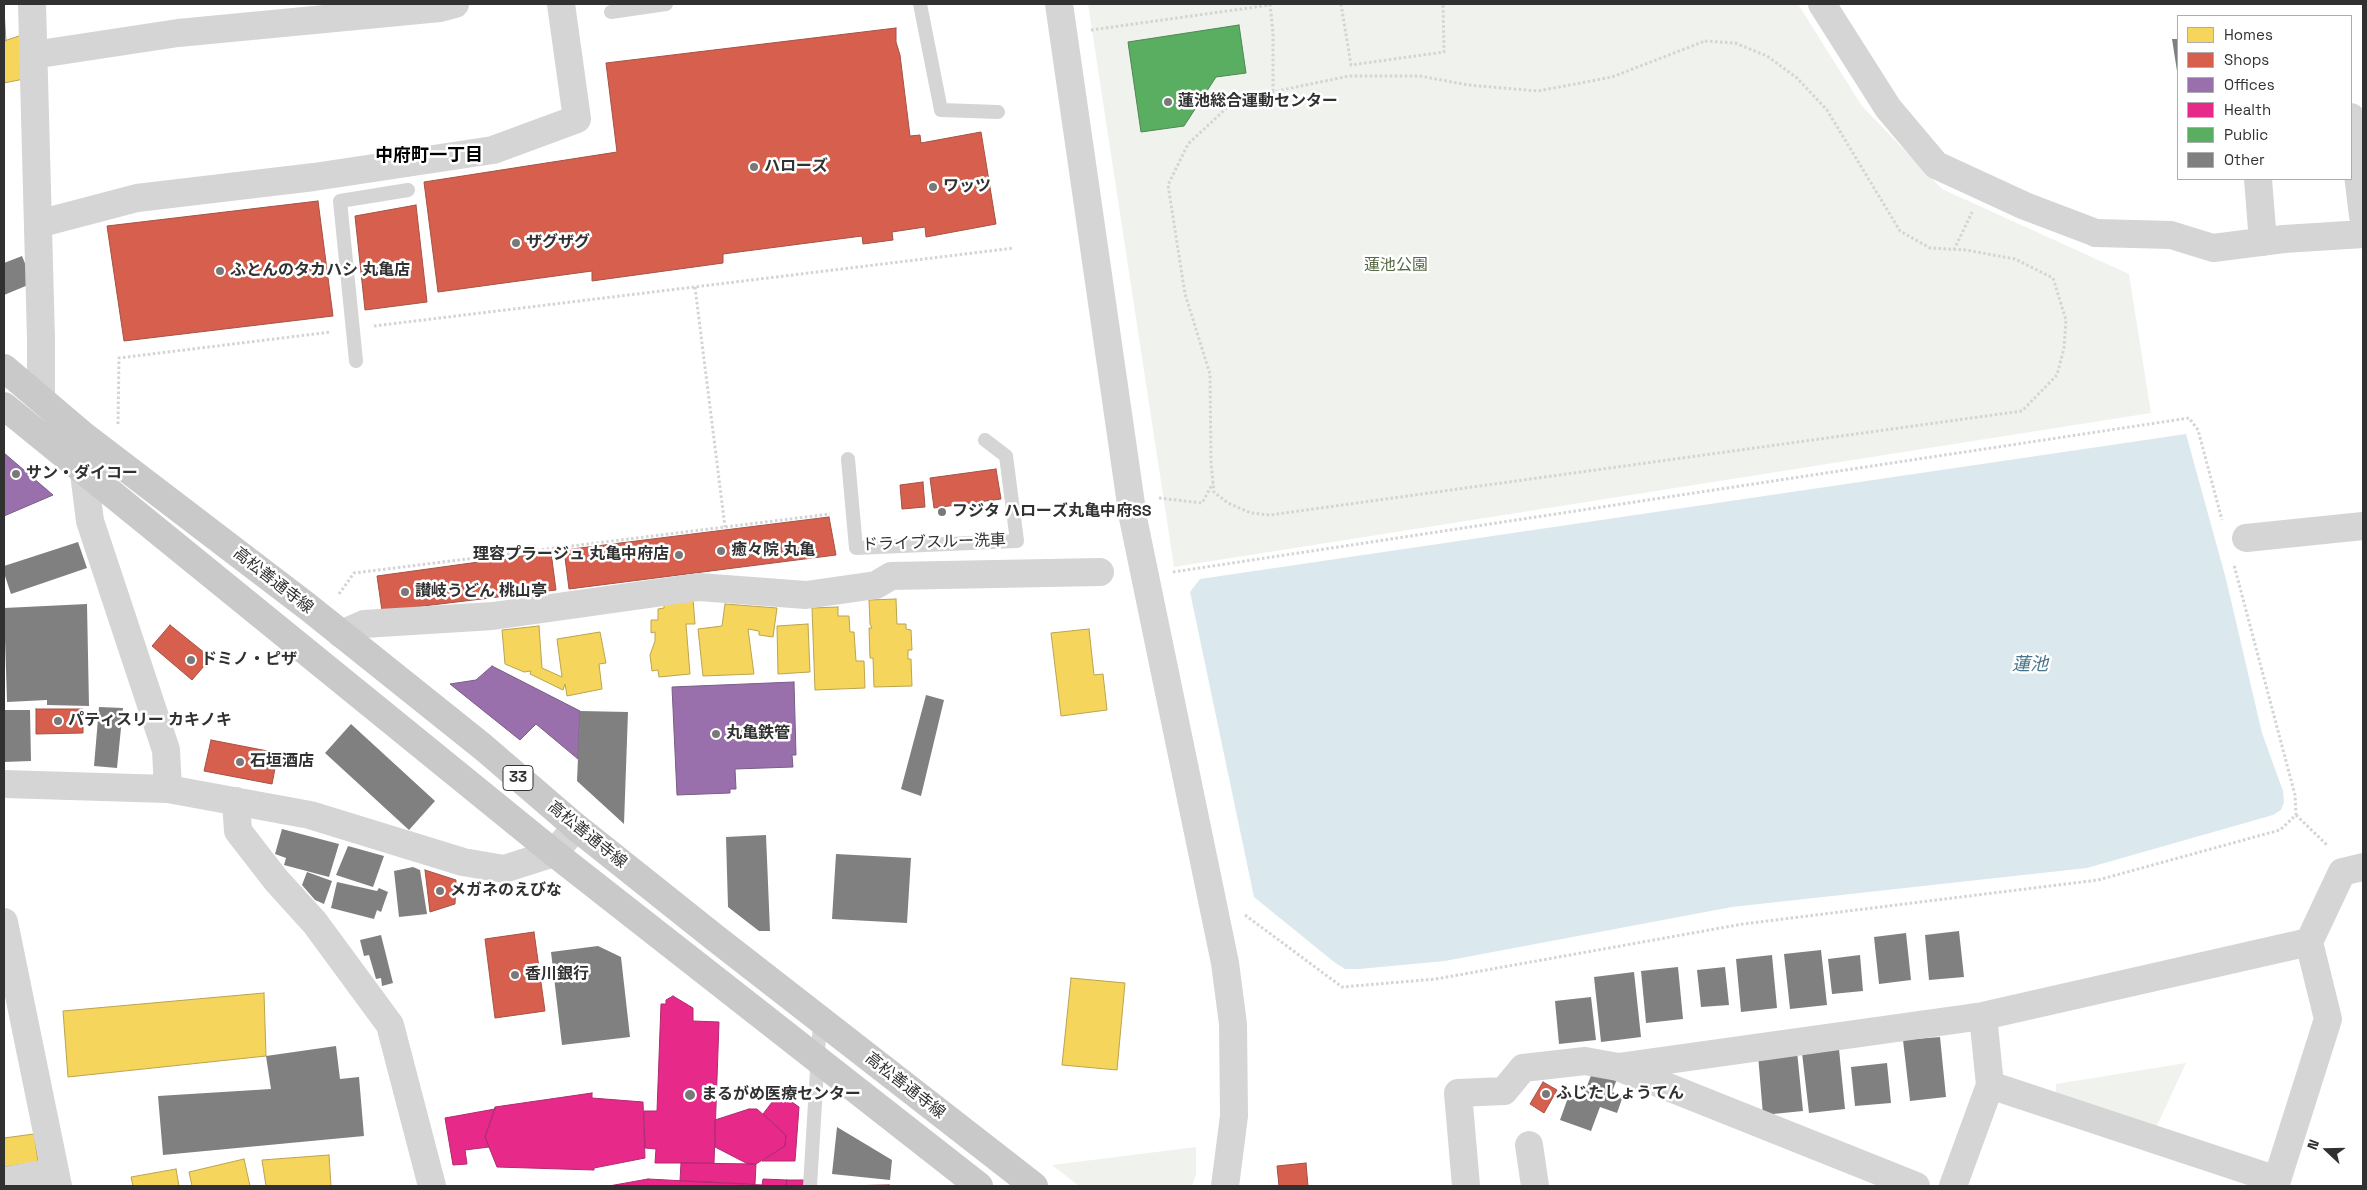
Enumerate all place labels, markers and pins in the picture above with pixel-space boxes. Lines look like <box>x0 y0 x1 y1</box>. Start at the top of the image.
place label: 蓮池総合運動センター <box>1178 92 1338 112</box>
marker: 蓮池総合運動センター <box>1162 96 1174 108</box>
place label: ハローズ <box>764 157 828 177</box>
marker: ハローズ <box>748 161 760 173</box>
place label: ワッツ <box>943 177 991 197</box>
marker: ワッツ <box>927 181 939 193</box>
place label: ザグザグ <box>526 233 590 253</box>
marker: ザグザグ <box>510 237 522 249</box>
place label: ふとんのタカハシ 丸亀店 <box>230 261 410 281</box>
marker: ふとんのタカハシ 丸亀店 <box>214 265 226 277</box>
place label: サン・ダイコー <box>26 464 138 484</box>
marker: サン・ダイコー <box>10 468 22 480</box>
place label: フジタ ハローズ丸亀中府SS <box>952 502 1151 522</box>
marker: フジタ ハローズ丸亀中府SS <box>936 506 948 518</box>
place label: 癒々院 丸亀 <box>731 541 815 561</box>
place label: 理容プラージュ 丸亀中府店 <box>473 545 669 565</box>
marker: 癒々院 丸亀 <box>715 545 727 557</box>
marker: 理容プラージュ 丸亀中府店 <box>673 549 685 561</box>
place label: 讃岐うどん 桃山亭 <box>415 582 547 602</box>
marker: 讃岐うどん 桃山亭 <box>399 586 411 598</box>
place label: ドミノ・ピザ <box>201 650 297 670</box>
marker: ドミノ・ピザ <box>185 654 197 666</box>
place label: パティスリー カキノキ <box>68 711 232 731</box>
marker: パティスリー カキノキ <box>52 715 64 727</box>
place label: 丸亀鉄管 <box>726 724 790 744</box>
marker: 丸亀鉄管 <box>710 728 722 740</box>
place label: 石垣酒店 <box>250 752 314 772</box>
marker: 石垣酒店 <box>234 756 246 768</box>
place label: メガネのえびな <box>450 881 562 901</box>
marker: メガネのえびな <box>434 885 446 897</box>
place label: 香川銀行 <box>525 965 589 985</box>
marker: 香川銀行 <box>509 969 521 981</box>
place label: ふじたしょうてん <box>1556 1084 1684 1104</box>
place label: まるがめ医療センター <box>701 1085 861 1105</box>
marker: まるがめ医療センター <box>683 1088 697 1102</box>
marker: ふじたしょうてん <box>1540 1088 1552 1100</box>

